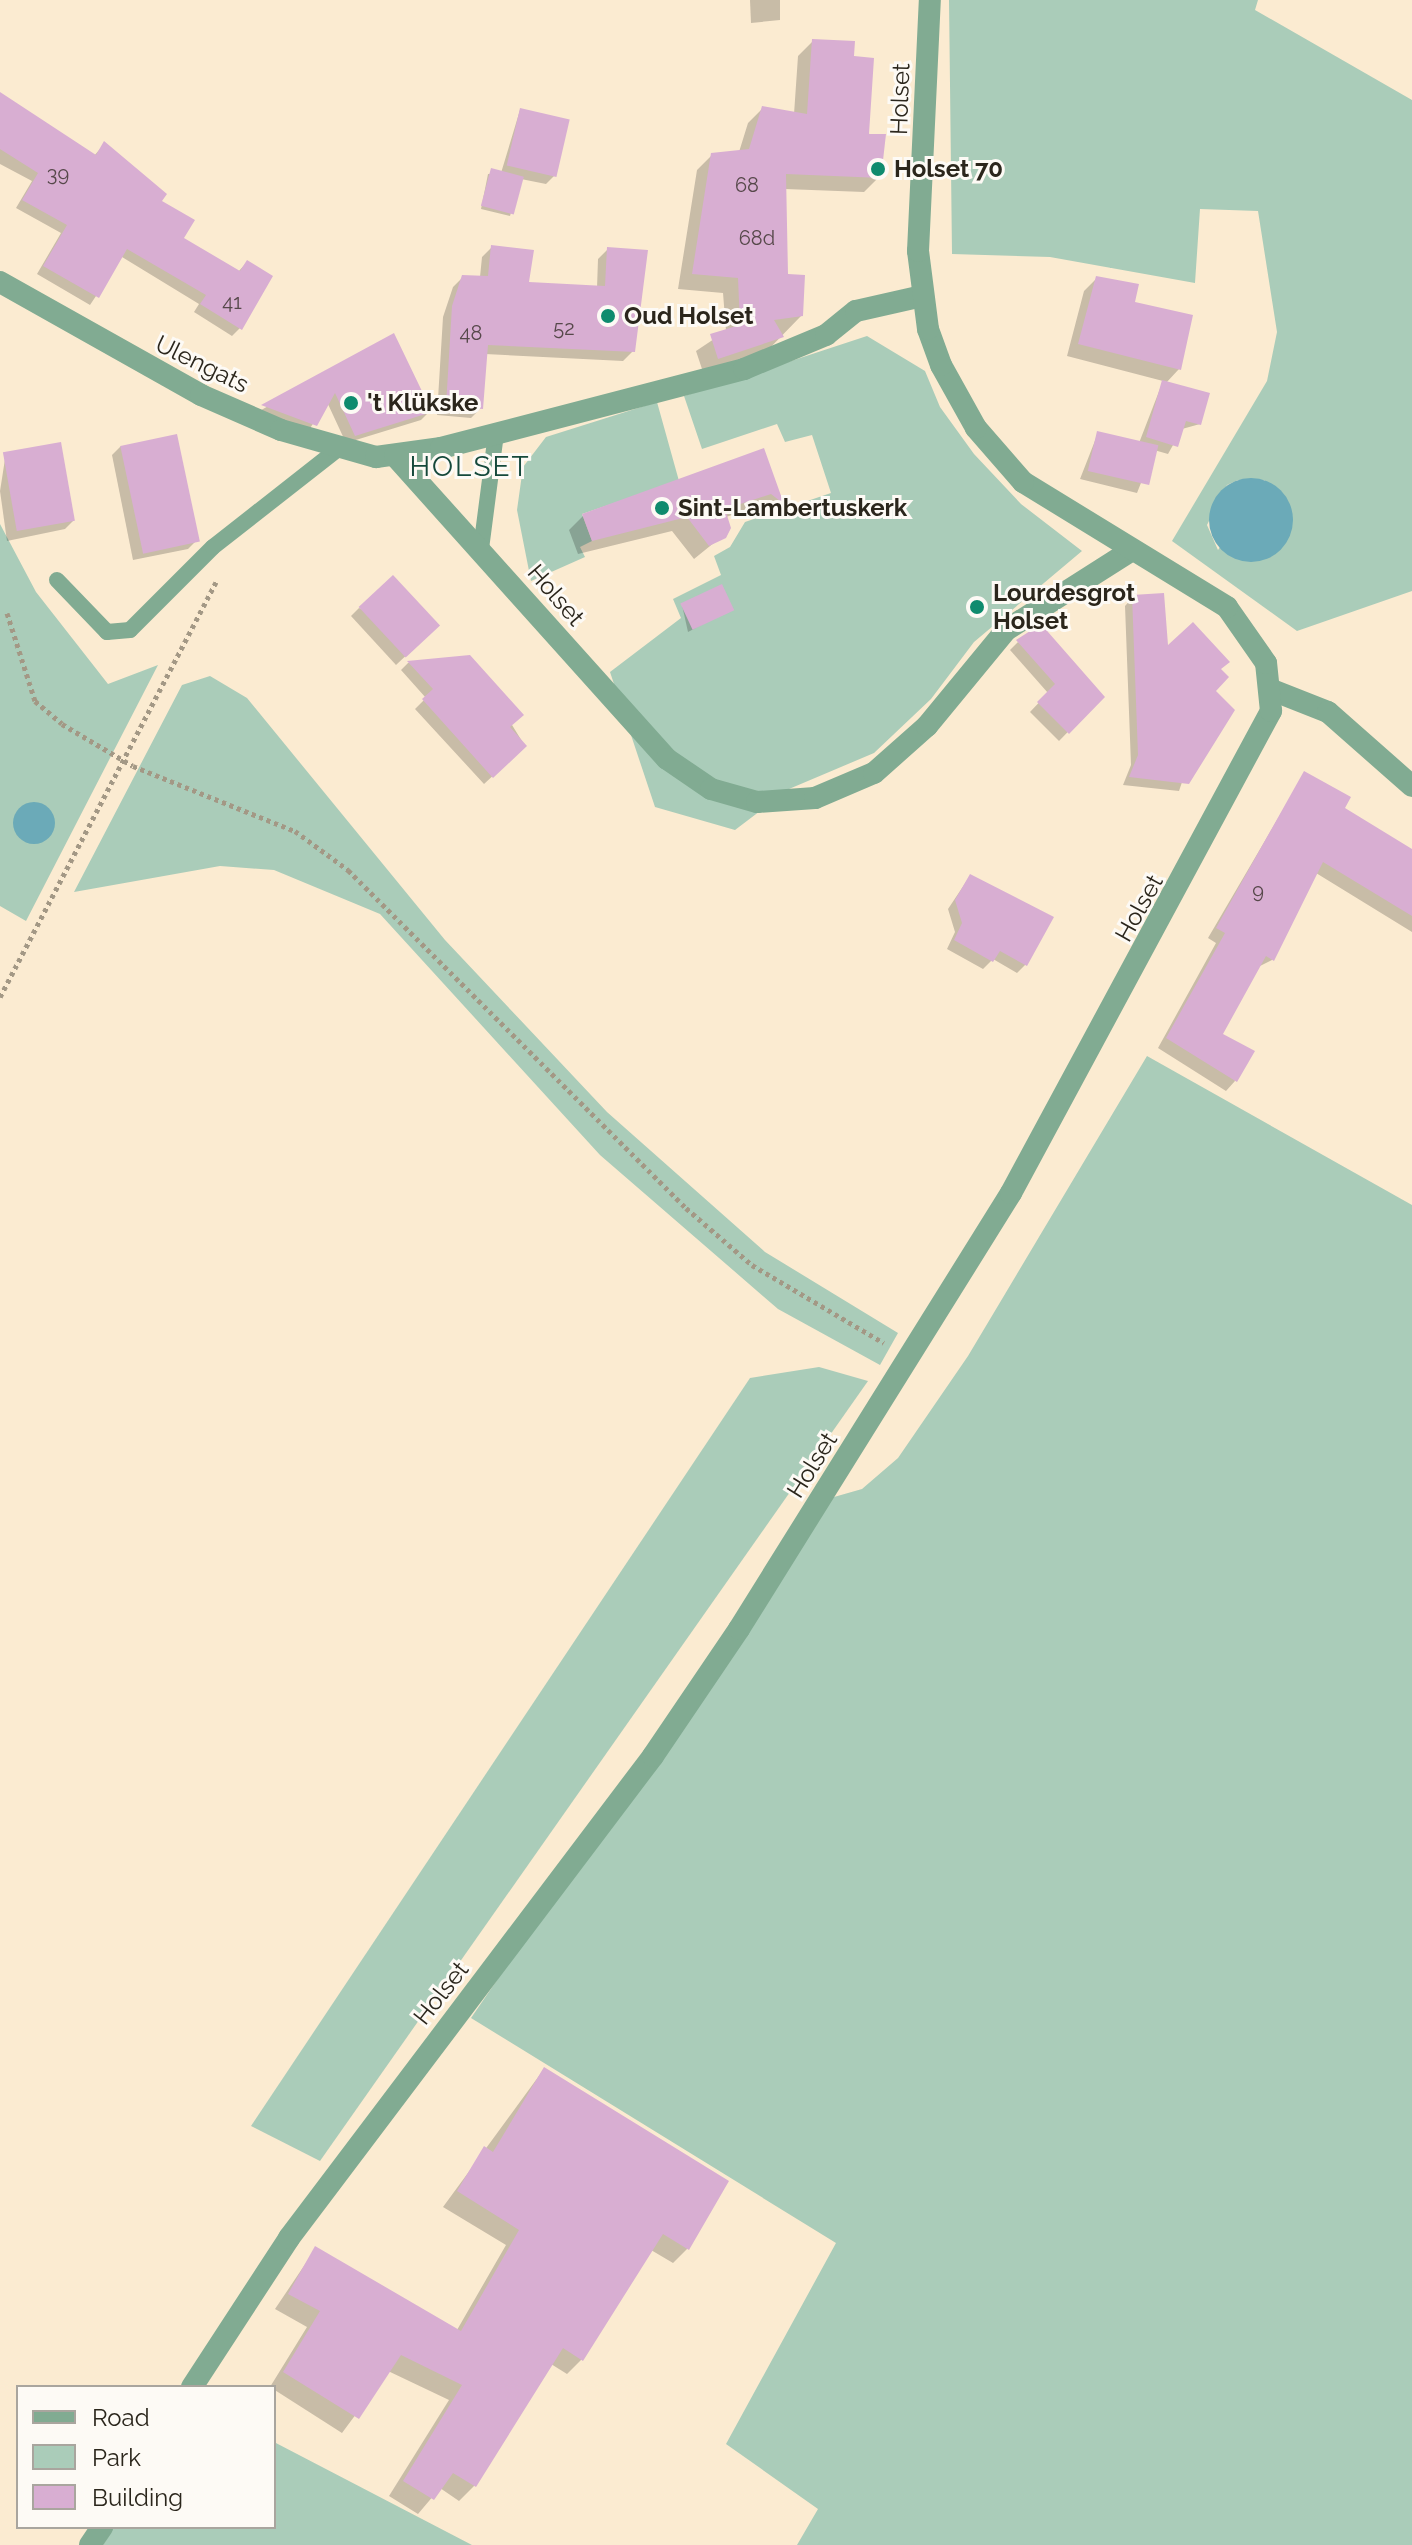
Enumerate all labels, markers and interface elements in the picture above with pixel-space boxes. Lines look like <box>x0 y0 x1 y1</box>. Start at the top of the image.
street label: Holset <box>884 63 916 135</box>
place label: Holset 70 <box>894 155 1003 183</box>
marker: Holset 70 <box>869 160 887 178</box>
house number: 39 <box>47 162 69 186</box>
house number: 68 <box>735 173 759 197</box>
house number: 68d <box>739 226 775 250</box>
house number: 41 <box>222 290 242 314</box>
place label: Oud Holset <box>624 302 753 330</box>
marker: Oud Holset <box>599 307 617 325</box>
house number: 52 <box>553 316 575 340</box>
house number: 48 <box>460 321 482 345</box>
street label: Ulengats <box>151 329 253 399</box>
place label: 't Klükske <box>367 389 478 417</box>
marker: 't Klükske <box>342 394 360 412</box>
district label: HOLSET <box>409 450 531 484</box>
place label: Sint-Lambertuskerk <box>678 494 907 522</box>
marker: Sint-Lambertuskerk <box>653 499 671 517</box>
street label: Holset <box>522 558 590 632</box>
place label: Lourdesgrot Holset <box>993 579 1135 635</box>
marker: Lourdesgrot Holset <box>968 598 986 616</box>
street label: Holset <box>1109 870 1169 946</box>
house number: 9 <box>1252 879 1264 903</box>
street label: Holset <box>781 1427 843 1503</box>
street label: Holset <box>408 1956 474 2030</box>
legend <box>16 2385 276 2529</box>
text: Road <box>92 2403 150 2432</box>
text: Park <box>92 2443 141 2472</box>
text: Building <box>92 2483 183 2512</box>

